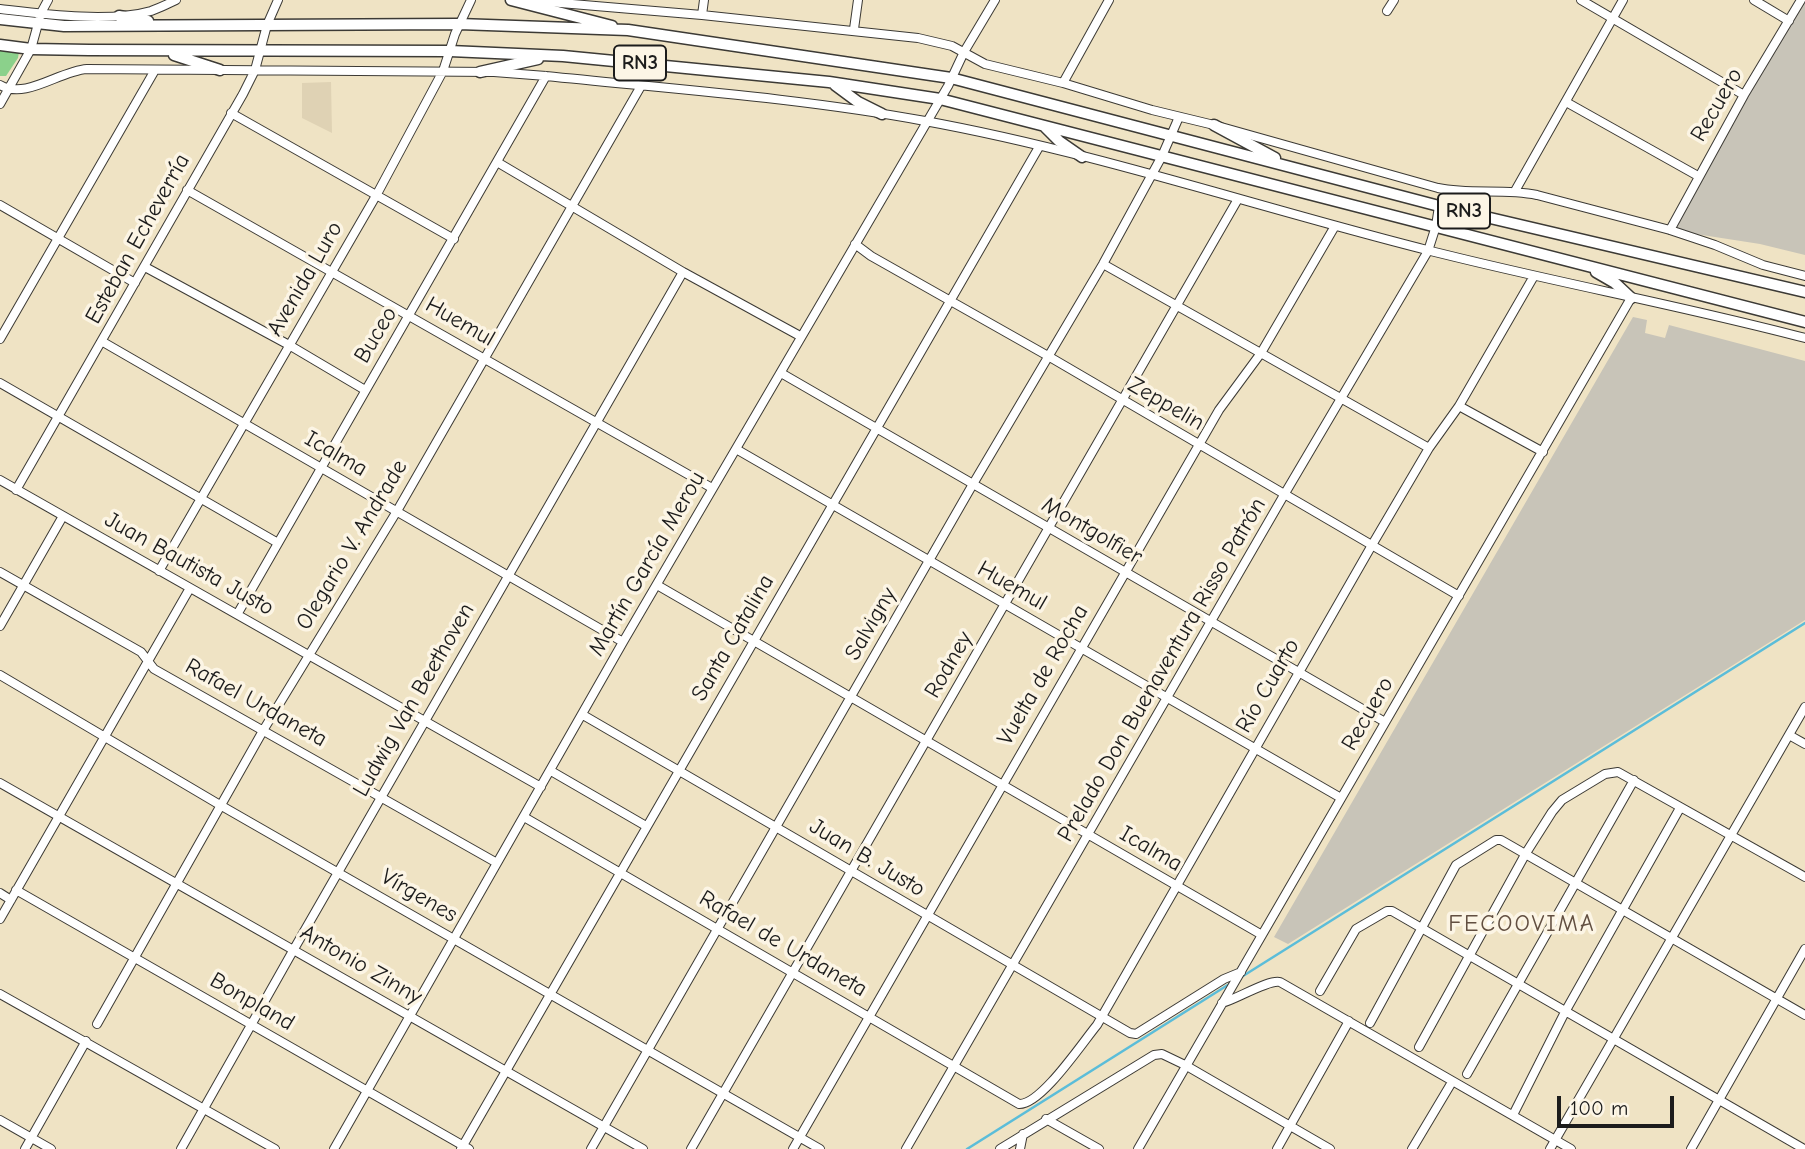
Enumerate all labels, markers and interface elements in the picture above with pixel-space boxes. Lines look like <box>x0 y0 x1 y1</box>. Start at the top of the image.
road number: RN3 <box>614 46 666 80</box>
street label: Recuero <box>1685 63 1749 147</box>
street label: Esteban Echeverría <box>80 149 196 329</box>
road number: RN3 <box>1438 194 1490 228</box>
street label: Avenida Luro <box>261 217 349 341</box>
street label: Huemul <box>420 291 500 353</box>
street label: Buceo <box>349 302 403 368</box>
street label: Zeppelin <box>1123 371 1209 437</box>
street label: Icalma <box>300 425 372 483</box>
street label: Olegario V. Andrade <box>290 455 414 635</box>
street label: Martín García Merou <box>583 467 711 661</box>
street label: Montgolfier <box>1037 491 1147 571</box>
street label: Prelado Don Buenaventura Risso Patrón <box>1052 493 1272 847</box>
street label: Juan Bautista Justo <box>100 506 278 622</box>
street label: Huemul <box>972 555 1052 617</box>
street label: Santa Catalina <box>686 570 780 706</box>
street label: Salvigny <box>839 583 903 665</box>
street label: Ludwig Van Beethoven <box>347 598 481 802</box>
street label: Vuelta de Rocha <box>992 600 1094 750</box>
street label: Rodney <box>919 627 979 703</box>
street label: Río Cuarto <box>1230 634 1306 738</box>
street label: Rafael Urdaneta <box>180 653 332 753</box>
street label: Recuero <box>1336 672 1400 756</box>
street label: Juan B. Justo <box>804 813 930 903</box>
street label: Icalma <box>1115 820 1187 878</box>
street label: Vírgenes <box>376 863 462 929</box>
street label: Rafael de Urdaneta <box>694 885 872 1003</box>
district label: FECOOVIMA <box>1449 910 1595 938</box>
street label: Antonio Zinny <box>295 919 427 1011</box>
street label: Bonpland <box>205 967 299 1037</box>
scale bar <box>1560 1082 1677 1126</box>
text: 100 m <box>1570 1096 1628 1120</box>

